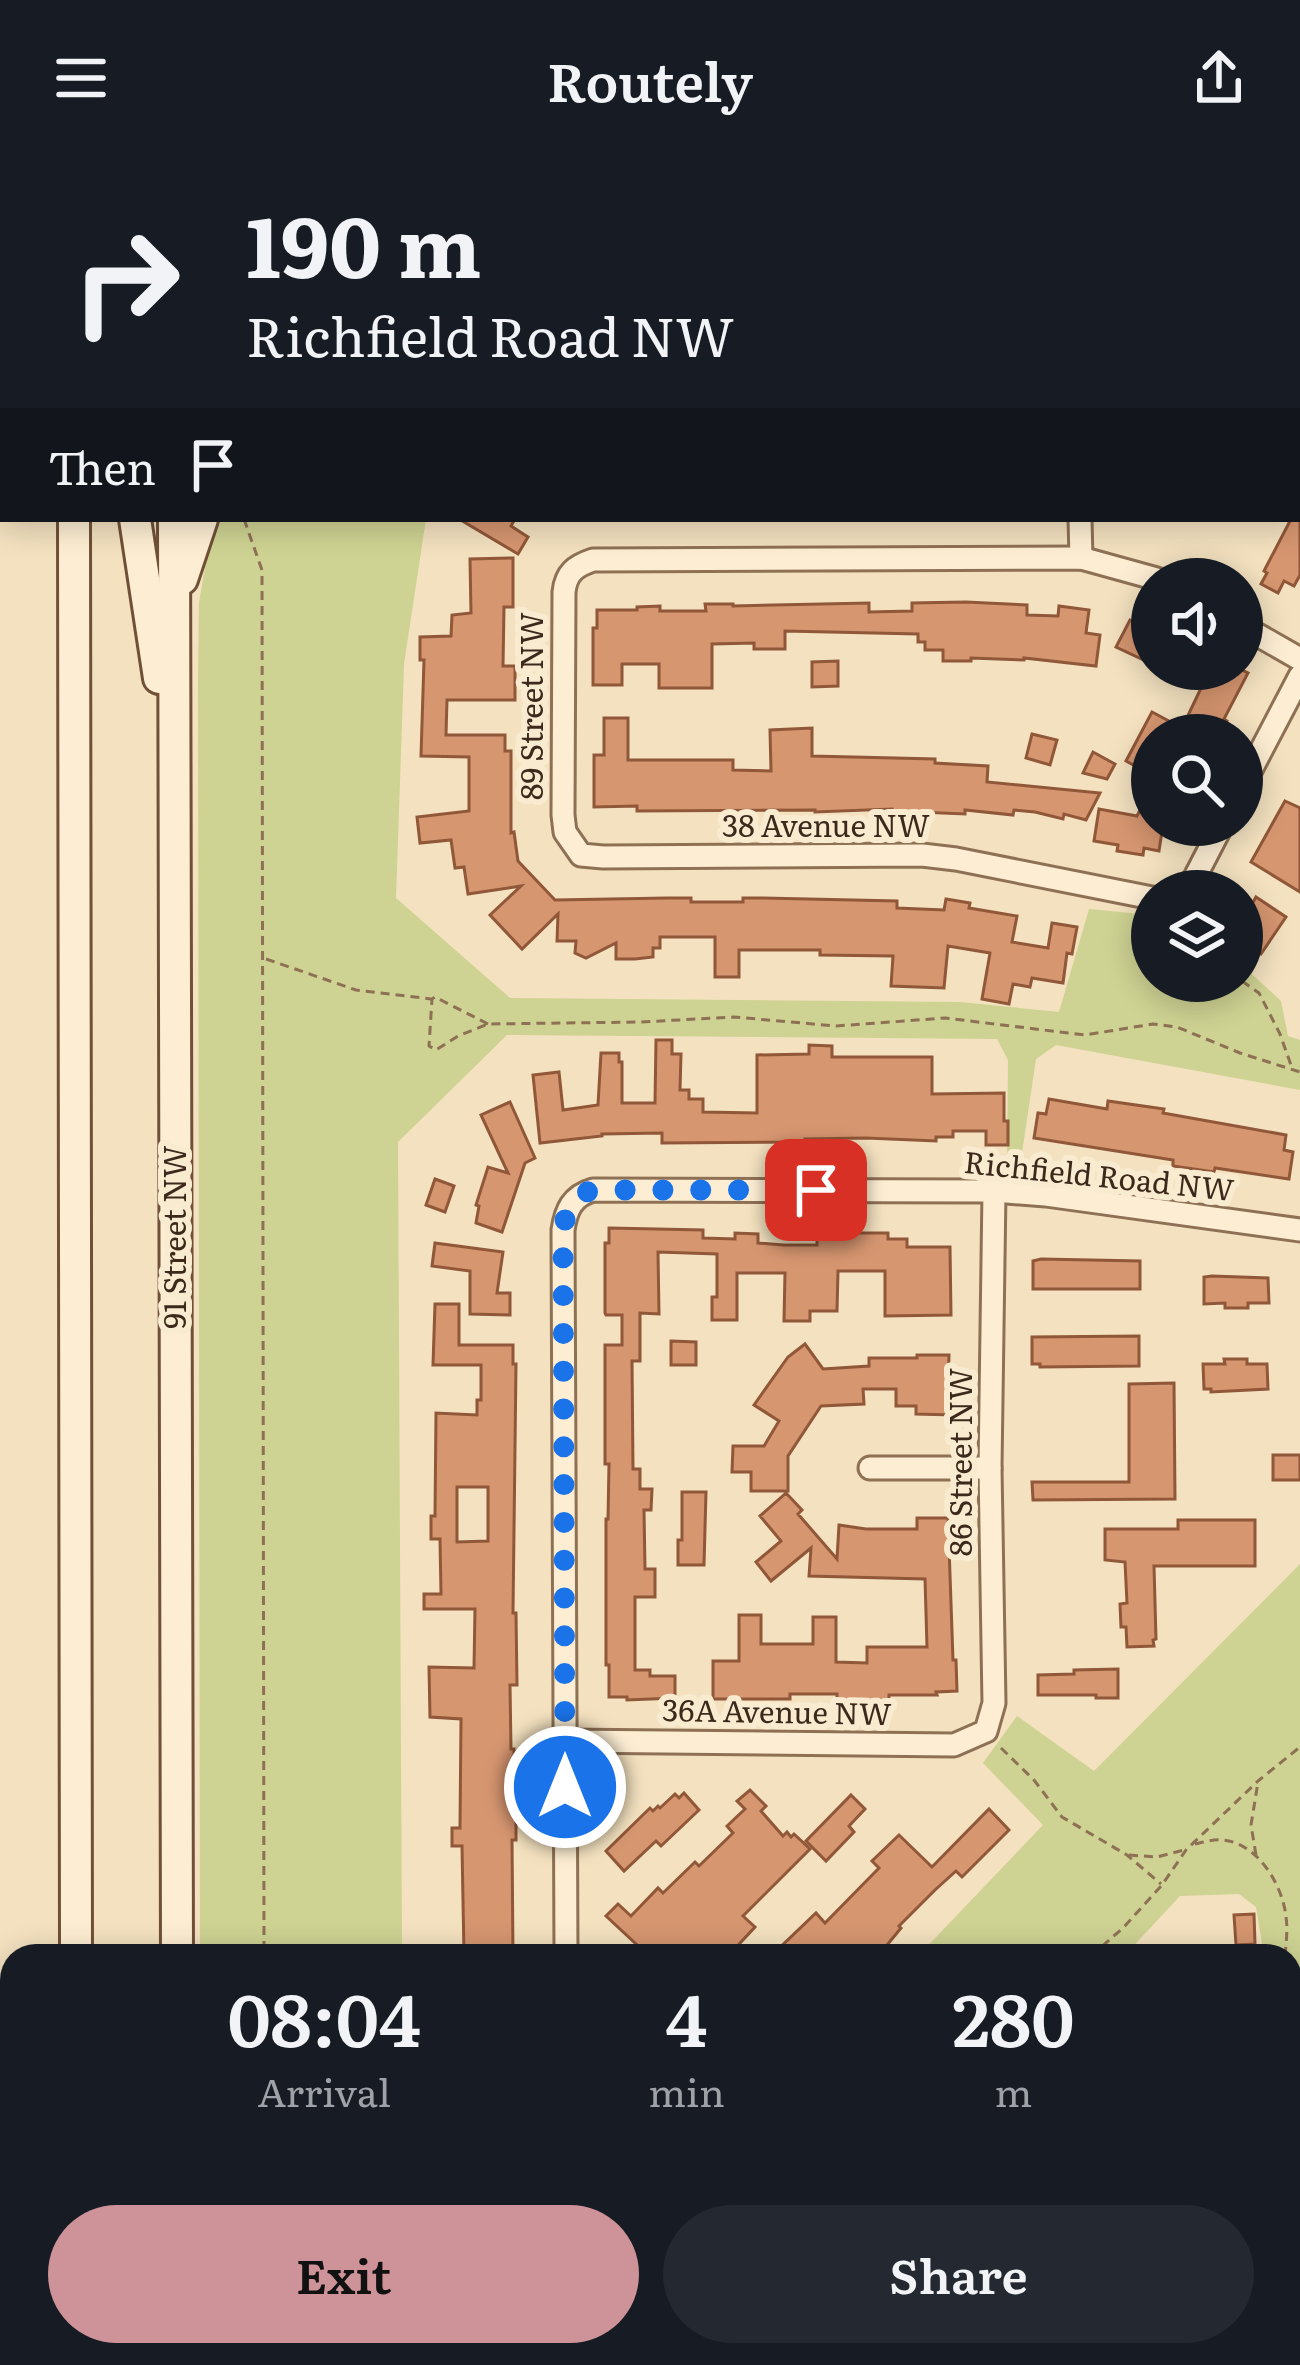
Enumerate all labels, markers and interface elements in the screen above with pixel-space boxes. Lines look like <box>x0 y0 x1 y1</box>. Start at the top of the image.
text: Routely <box>547 38 753 119</box>
icon: menu <box>48 45 114 111</box>
icon: share <box>1186 45 1252 111</box>
text: 190 m <box>246 179 481 304</box>
icon: right <box>48 204 204 360</box>
text: Richfield Road NW <box>246 293 735 374</box>
text: Then <box>48 432 156 499</box>
icon: arrive <box>180 432 246 498</box>
map controls <box>1131 558 1263 1002</box>
button: sound <box>1131 558 1263 690</box>
street label: 89 Street NW <box>508 612 552 800</box>
button: search <box>1131 714 1263 846</box>
street label: 38 Avenue NW <box>722 802 930 846</box>
button: layers <box>1131 870 1263 1002</box>
street label: Richfield Road NW <box>962 1138 1237 1210</box>
pin <box>765 1139 867 1241</box>
street label: 91 Street NW <box>151 1145 195 1329</box>
icon: arrive <box>783 1157 849 1223</box>
street label: 86 Street NW <box>937 1368 981 1556</box>
street label: 36A Avenue NW <box>662 1686 892 1734</box>
position arrow <box>502 1724 628 1850</box>
text: 08:04 <box>227 1962 421 2069</box>
text: 4 <box>666 1962 708 2069</box>
text: 280 <box>952 1962 1075 2069</box>
text: Arrival <box>258 2061 391 2119</box>
text: min <box>648 2061 725 2119</box>
text: m <box>995 2061 1032 2119</box>
button: Exit <box>48 2205 639 2343</box>
button: Share <box>663 2205 1254 2343</box>

